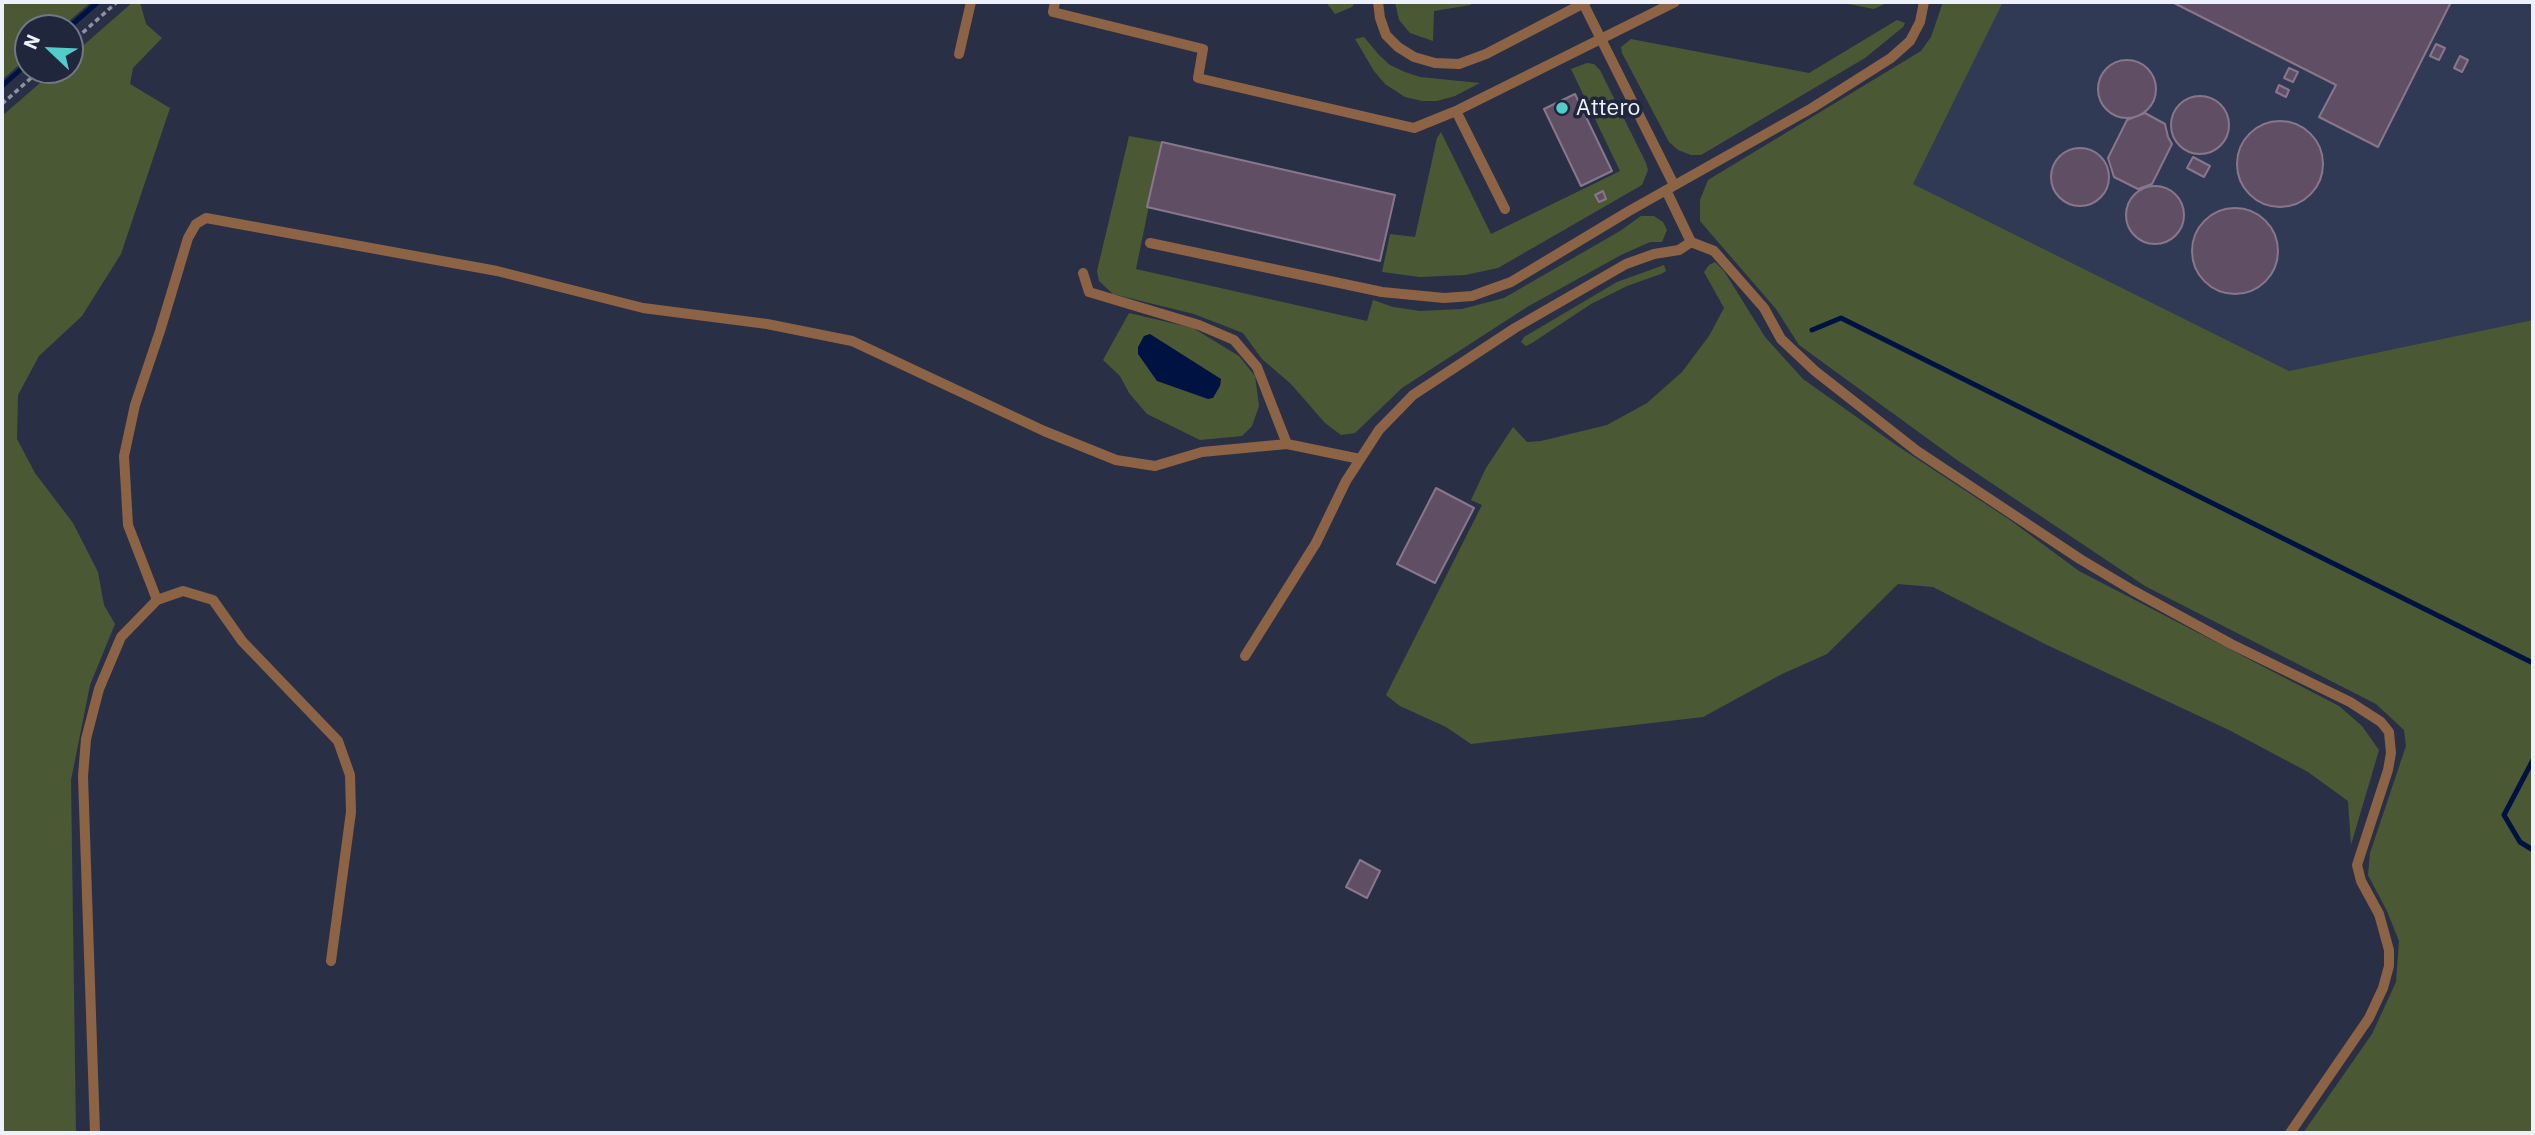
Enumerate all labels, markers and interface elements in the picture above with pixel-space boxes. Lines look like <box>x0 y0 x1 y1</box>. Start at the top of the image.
north arrow <box>14 14 84 84</box>
text: N <box>18 31 45 53</box>
place label: Attero <box>1576 94 1640 122</box>
marker: Attero <box>1554 100 1570 116</box>

